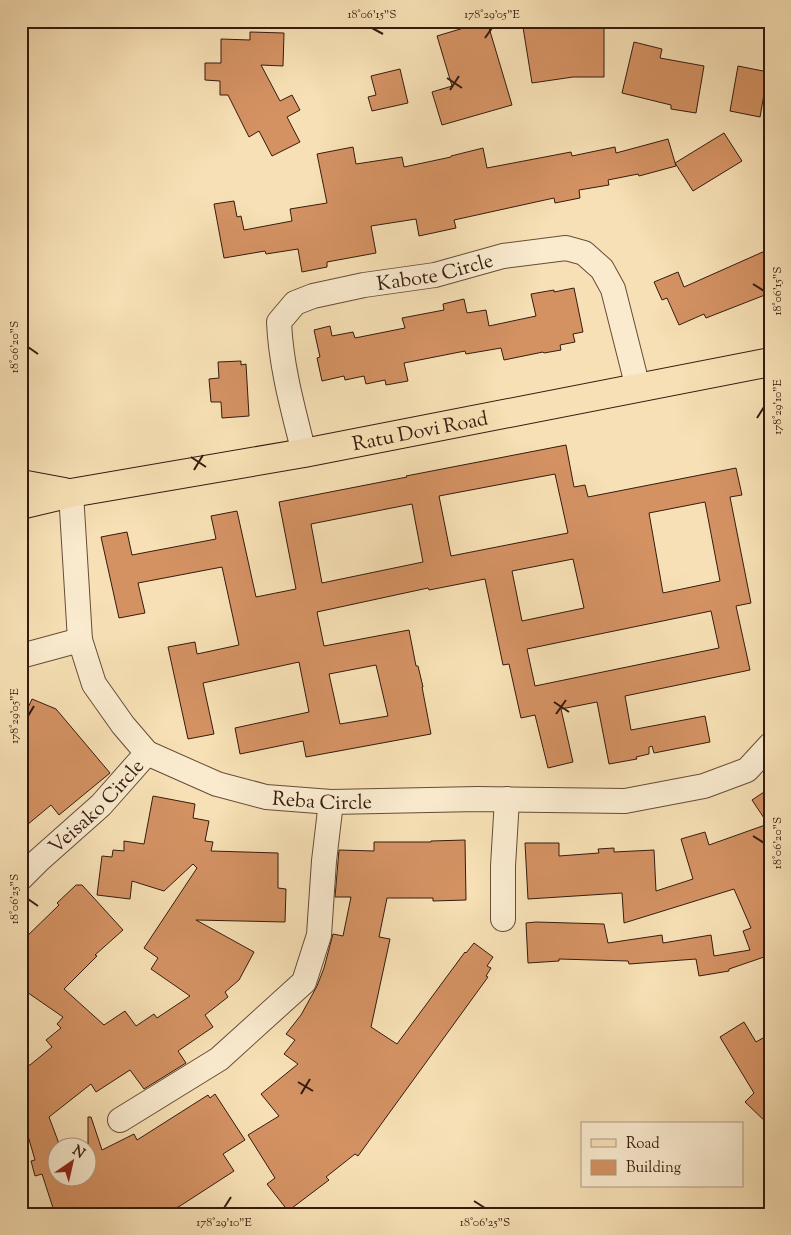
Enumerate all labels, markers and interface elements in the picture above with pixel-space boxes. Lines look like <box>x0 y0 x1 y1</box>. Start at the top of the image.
text: 18°06'15"S <box>348 6 396 24</box>
text: 178°29'05"E <box>464 6 520 24</box>
street label: Kabote Circle <box>375 247 497 300</box>
text: 18°06'15"S <box>769 267 787 315</box>
text: 18°06'20"S <box>6 321 24 373</box>
text: 178°29'10"E <box>769 378 787 435</box>
street label: Ratu Dovi Road <box>350 405 491 460</box>
text: 178°29'05"E <box>6 688 24 744</box>
street label: Veisako Circle <box>43 754 152 862</box>
street label: Reba Circle <box>271 786 372 819</box>
text: 18°06'20"S <box>769 817 787 869</box>
text: 18°06'25"S <box>6 874 24 924</box>
legend <box>581 1122 744 1188</box>
text: Road <box>626 1134 660 1155</box>
north arrow <box>48 1138 98 1188</box>
text: N <box>68 1141 88 1164</box>
text: Building <box>626 1158 681 1179</box>
text: 178°29'10"E <box>196 1214 253 1232</box>
text: 18°06'25"S <box>460 1214 510 1232</box>

